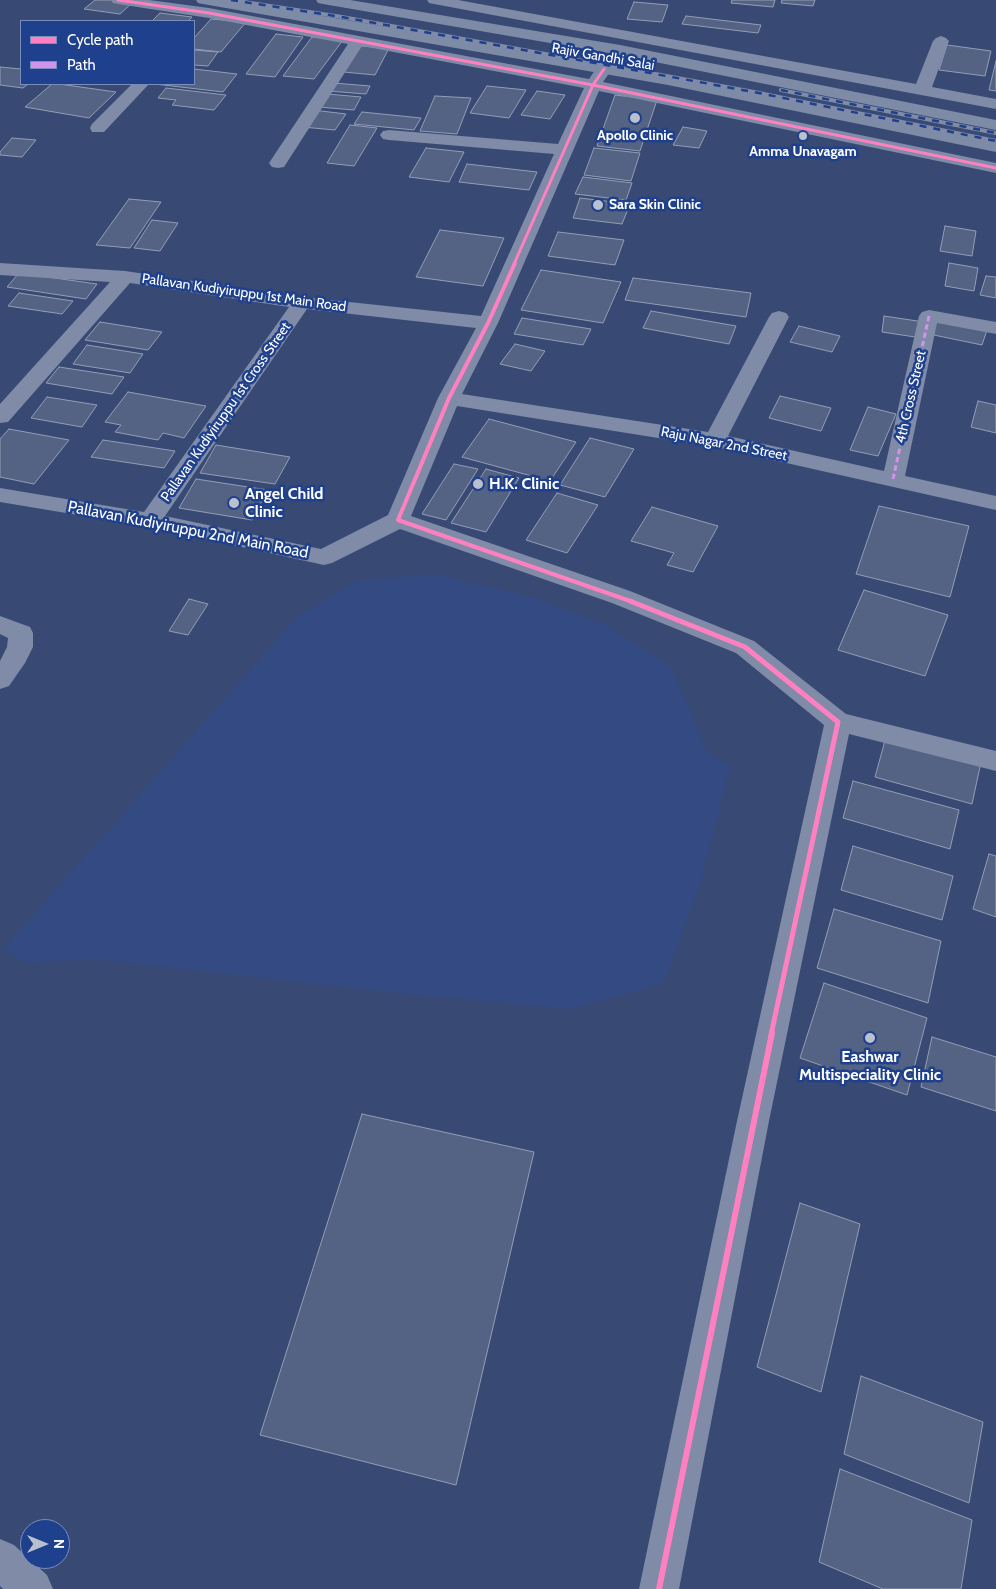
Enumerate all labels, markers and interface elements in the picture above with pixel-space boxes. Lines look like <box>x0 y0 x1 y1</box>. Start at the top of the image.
legend <box>20 20 195 85</box>
text: Cycle path <box>67 31 133 49</box>
street label: Rajiv Gandhi Salai <box>550 40 656 74</box>
text: Path <box>67 56 96 74</box>
marker: Apollo Clinic <box>628 111 642 125</box>
place label: Apollo Clinic <box>597 128 673 144</box>
marker: Amma Unavagam <box>797 130 809 142</box>
place label: Amma Unavagam <box>749 144 857 160</box>
place label: Sara Skin Clinic <box>609 197 701 213</box>
marker: Sara Skin Clinic <box>591 198 605 212</box>
street label: Pallavan Kudiyiruppu 1st Main Road <box>141 270 347 316</box>
street label: Pallavan Kudiyiruppu 1st Cross Street <box>157 319 295 505</box>
street label: 4th Cross Street <box>892 349 930 445</box>
street label: Raju Nagar 2nd Street <box>659 424 789 464</box>
place label: H.K. Clinic <box>489 474 559 494</box>
marker: H.K. Clinic <box>471 477 485 491</box>
place label: Angel Child Clinic <box>245 484 323 522</box>
marker: Angel Child Clinic <box>227 496 241 510</box>
street label: Pallavan Kudiyiruppu 2nd Main Road <box>66 497 310 563</box>
marker: Eashwar Multispeciality Clinic <box>863 1031 877 1045</box>
place label: Eashwar Multispeciality Clinic <box>799 1047 941 1085</box>
north arrow <box>20 1519 70 1569</box>
text: N <box>50 1539 68 1549</box>

